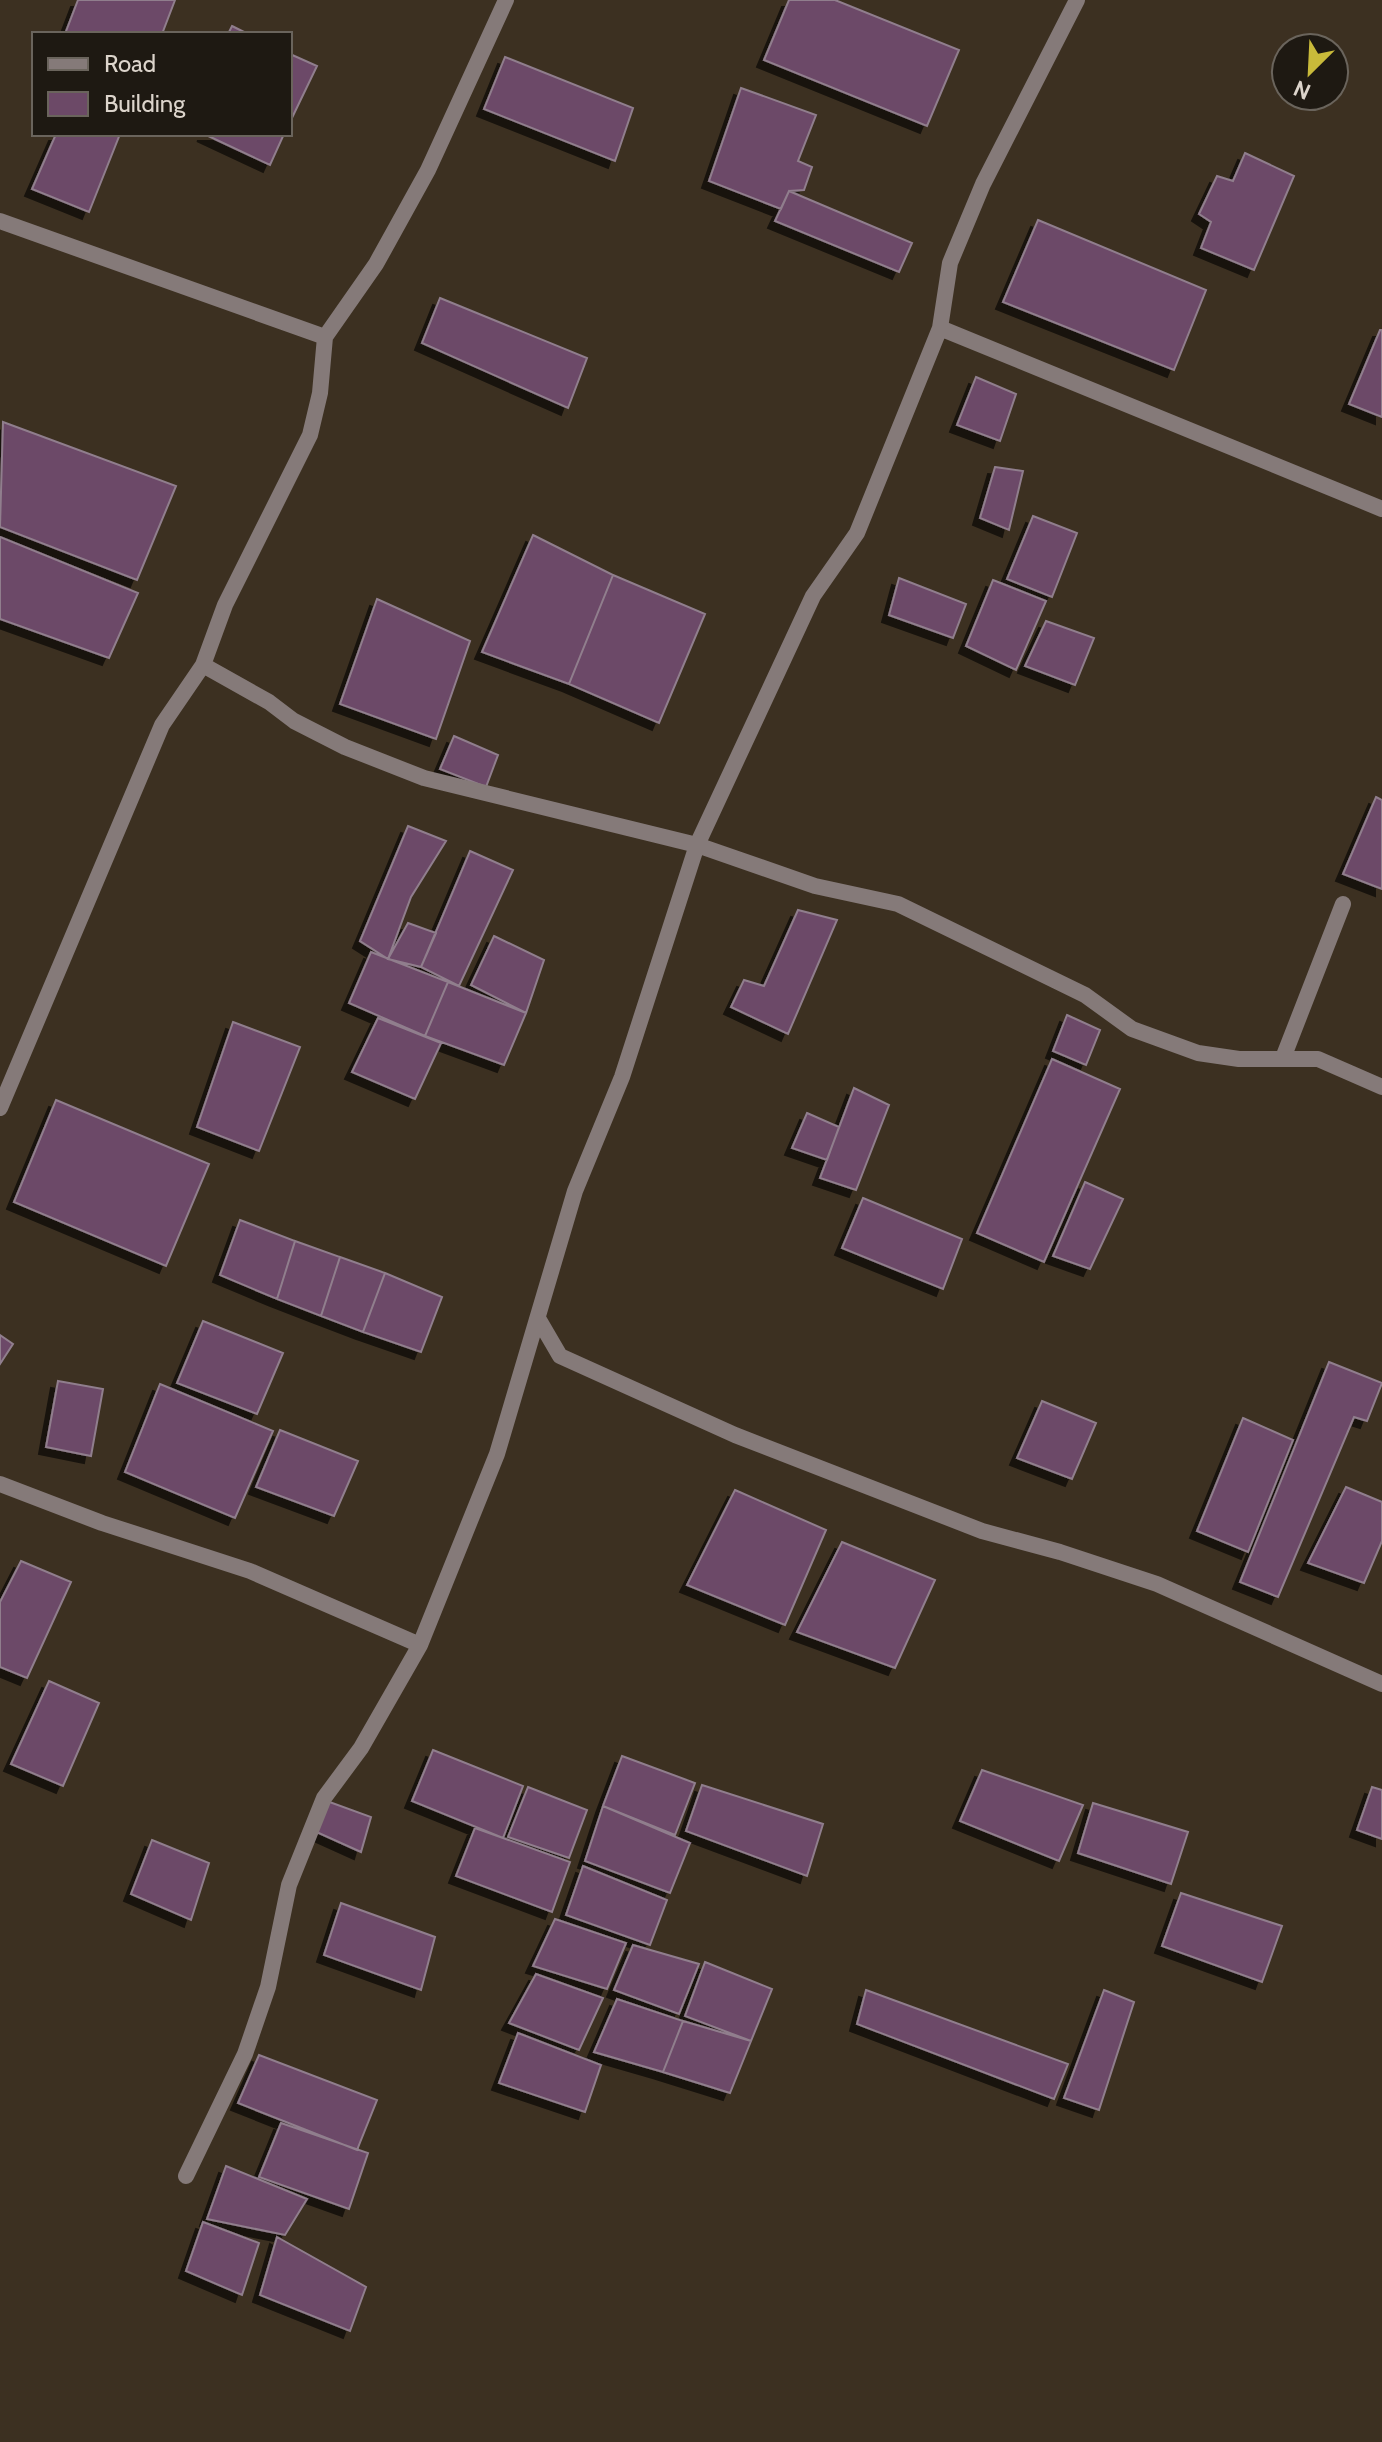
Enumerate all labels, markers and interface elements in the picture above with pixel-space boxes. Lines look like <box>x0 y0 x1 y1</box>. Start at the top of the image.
legend <box>32 32 292 136</box>
north arrow <box>1270 32 1350 112</box>
text: Road <box>104 49 156 78</box>
text: N <box>1289 74 1315 105</box>
text: Building <box>104 89 186 118</box>

